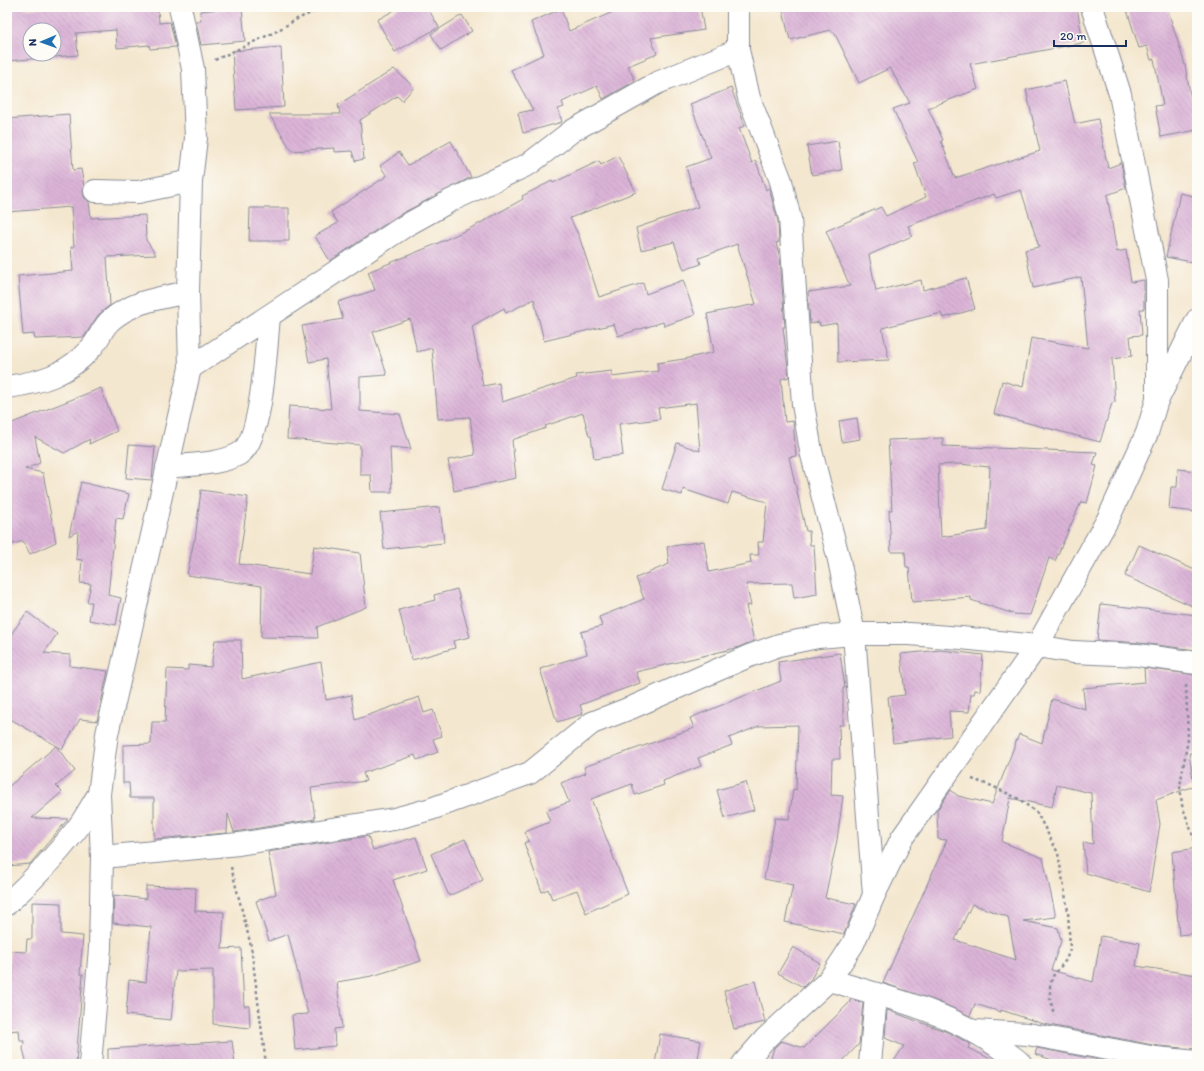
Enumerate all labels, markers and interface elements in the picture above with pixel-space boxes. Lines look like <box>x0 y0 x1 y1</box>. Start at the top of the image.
north arrow <box>22 22 62 62</box>
scale bar <box>1054 22 1126 48</box>
text: 20 m <box>1060 29 1087 43</box>
text: N <box>26 38 39 46</box>

